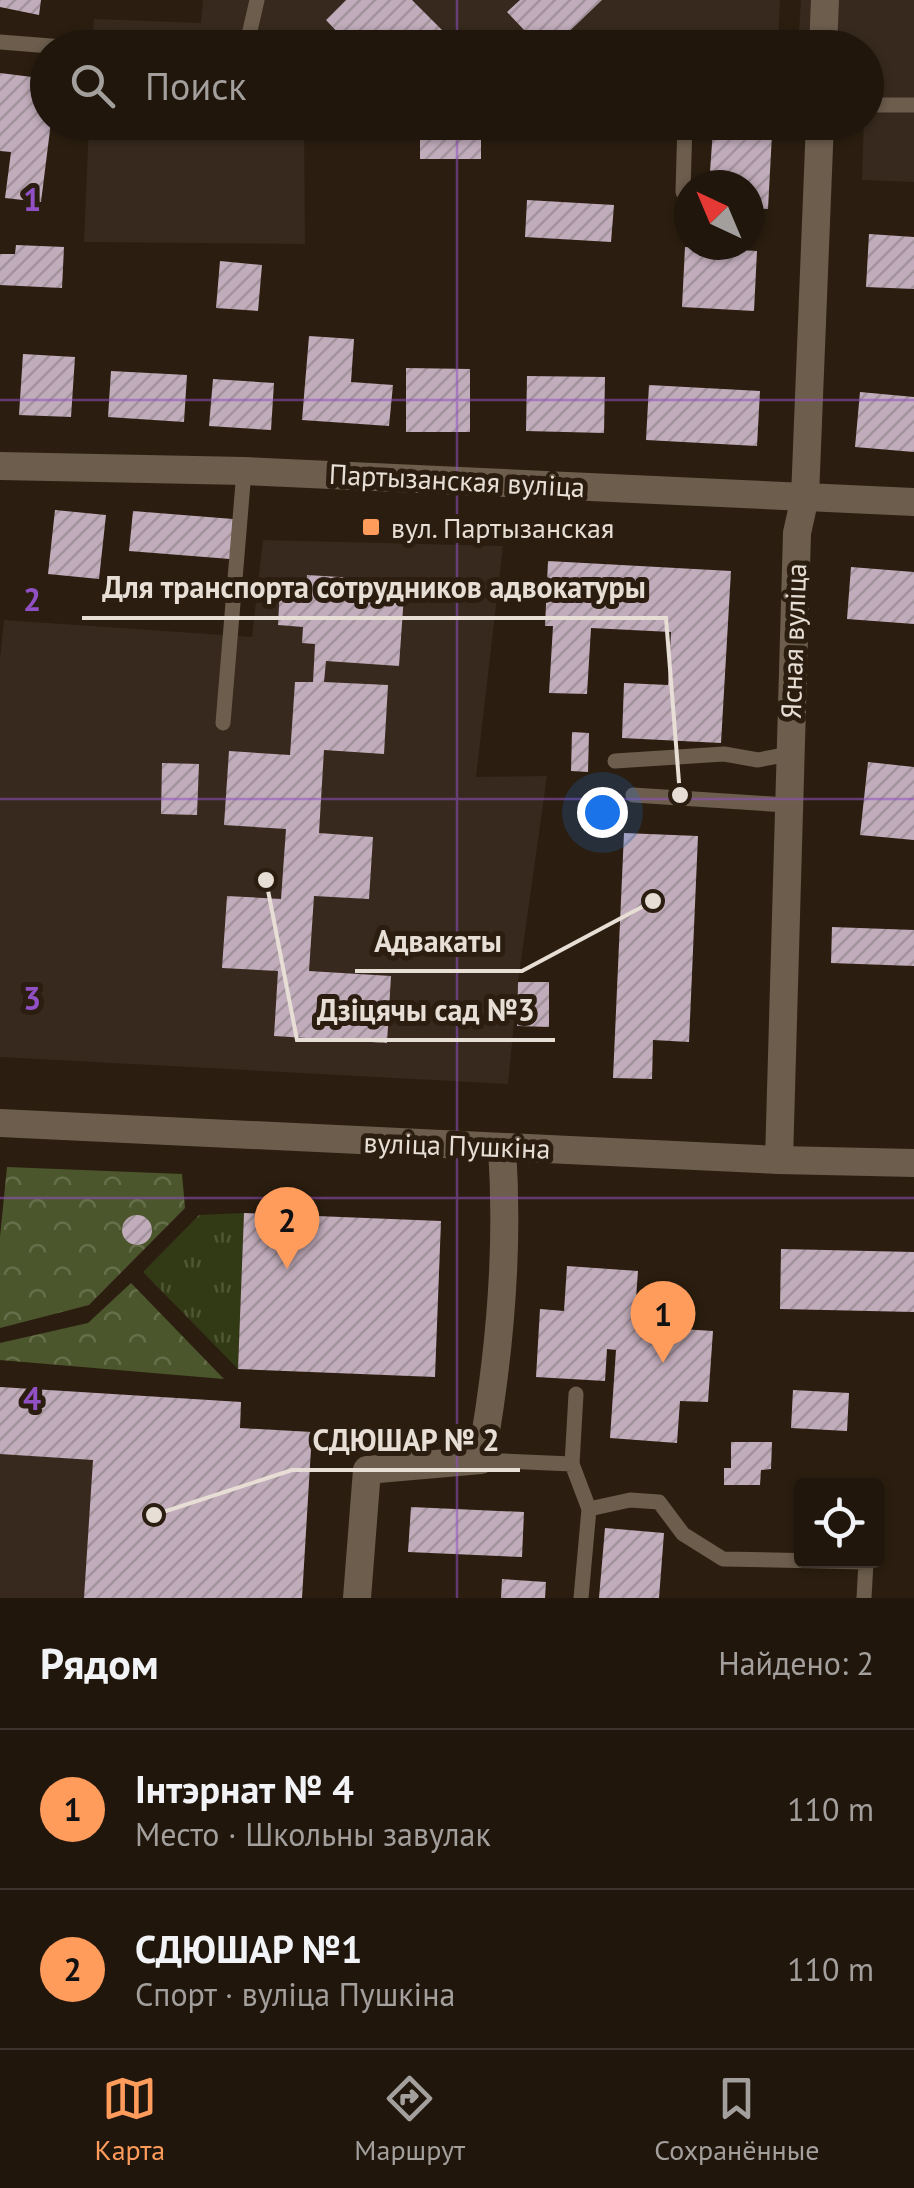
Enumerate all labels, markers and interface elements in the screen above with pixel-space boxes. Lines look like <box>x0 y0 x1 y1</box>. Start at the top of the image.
search box <box>30 30 884 140</box>
icon: search <box>65 58 120 113</box>
text: Поиск <box>145 61 246 110</box>
north arrow <box>674 170 764 260</box>
text: 1 <box>23 178 41 220</box>
street label: Партызанская вуліца <box>328 455 586 505</box>
place label: вул. Партызанская <box>391 509 614 546</box>
marker: вул. Партызанская <box>360 516 382 538</box>
callout: Для транспорта сотрудников адвокатуры <box>82 558 666 618</box>
street label: Ясная вуліца <box>772 563 814 719</box>
text: Для транспорта сотрудников адвокатуры <box>102 567 646 606</box>
text: 2 <box>23 578 41 620</box>
your location <box>577 787 628 838</box>
callout: Адвакаты <box>355 911 522 971</box>
text: Адвакаты <box>374 921 502 960</box>
text: 3 <box>23 977 41 1019</box>
callout: Дзіцячы сад №3 <box>297 980 555 1040</box>
text: Дзіцячы сад №3 <box>317 990 535 1029</box>
street label: вуліца Пушкіна <box>363 1123 551 1167</box>
pin: 2 <box>254 1186 320 1269</box>
pin: 1 <box>630 1280 696 1363</box>
text: 4 <box>23 1377 41 1419</box>
callout: СДЮШАР № 2 <box>292 1410 520 1470</box>
text: СДЮШАР № 2 <box>312 1420 500 1459</box>
map controls <box>794 1478 884 1568</box>
button: locate <box>794 1478 884 1568</box>
text: Рядом <box>40 1636 159 1691</box>
text: Найдено: 2 <box>718 1642 874 1684</box>
text: Інтэрнат № 4 <box>135 1764 354 1813</box>
text: 1 <box>63 1788 82 1830</box>
text: 110 m <box>787 1788 874 1830</box>
text: Место · Школьны завулак <box>135 1813 491 1855</box>
text: СДЮШАР №1 <box>135 1924 362 1973</box>
text: 2 <box>63 1948 82 1990</box>
text: 110 m <box>787 1948 874 1990</box>
text: Спорт · вуліца Пушкіна <box>135 1973 455 2015</box>
tab: Карта <box>95 2071 165 2168</box>
tab: Маршрут <box>354 2071 465 2168</box>
tab: Сохранённые <box>654 2071 819 2168</box>

